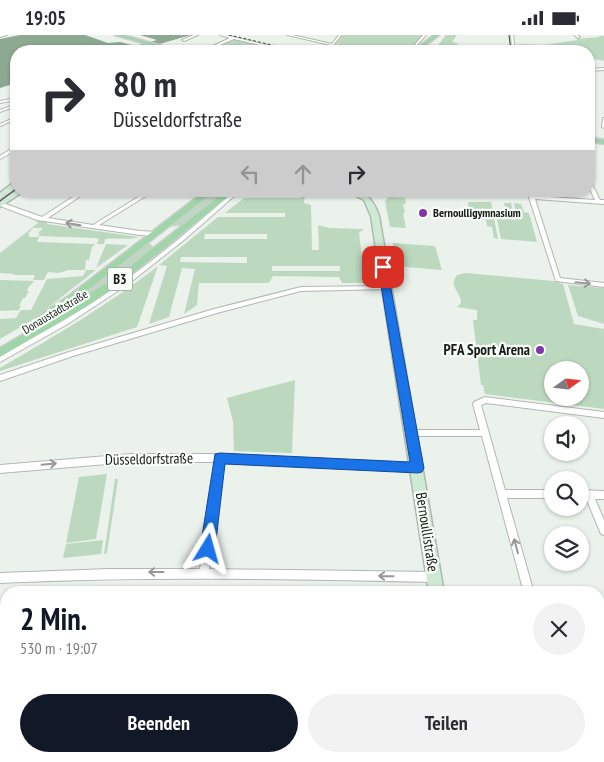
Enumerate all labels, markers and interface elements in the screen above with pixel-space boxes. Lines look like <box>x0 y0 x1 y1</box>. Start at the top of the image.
text: 19:05 <box>25 6 66 30</box>
text: 80 m <box>113 61 177 107</box>
icon: right <box>30 65 95 130</box>
text: Düsseldorfstraße <box>113 105 242 133</box>
icon: left <box>236 160 264 188</box>
icon: ahead <box>289 160 317 188</box>
icon: right <box>342 160 370 188</box>
place label: Bernoulligymnasium <box>433 205 521 220</box>
marker: Bernoulligymnasium <box>417 207 429 219</box>
one-way arrow <box>65 218 81 228</box>
pin <box>362 246 404 288</box>
icon: arrive <box>369 253 397 281</box>
road number: B3 <box>108 267 132 290</box>
one-way arrow <box>575 279 591 288</box>
street label: Donaustadtstraße <box>19 286 90 337</box>
place label: PFA Sport Arena <box>444 340 530 359</box>
marker: PFA Sport Arena <box>534 344 546 356</box>
north arrow <box>544 361 589 406</box>
map controls <box>544 361 589 571</box>
button: sound <box>544 416 589 461</box>
street label: Düsseldorfstraße <box>105 448 193 469</box>
one-way arrow <box>40 459 56 469</box>
button: search <box>544 471 589 516</box>
street label: Bernoullistraße <box>412 491 443 573</box>
position arrow <box>181 522 233 574</box>
button: layers <box>544 526 589 571</box>
one-way arrow <box>511 538 520 554</box>
one-way arrow <box>148 567 164 577</box>
one-way arrow <box>378 571 394 581</box>
text: 2 Min. <box>20 599 87 638</box>
button: close <box>533 603 585 655</box>
text: 530 m · 19:07 <box>20 638 98 658</box>
button: Beenden <box>20 694 298 752</box>
button: Teilen <box>308 694 585 752</box>

